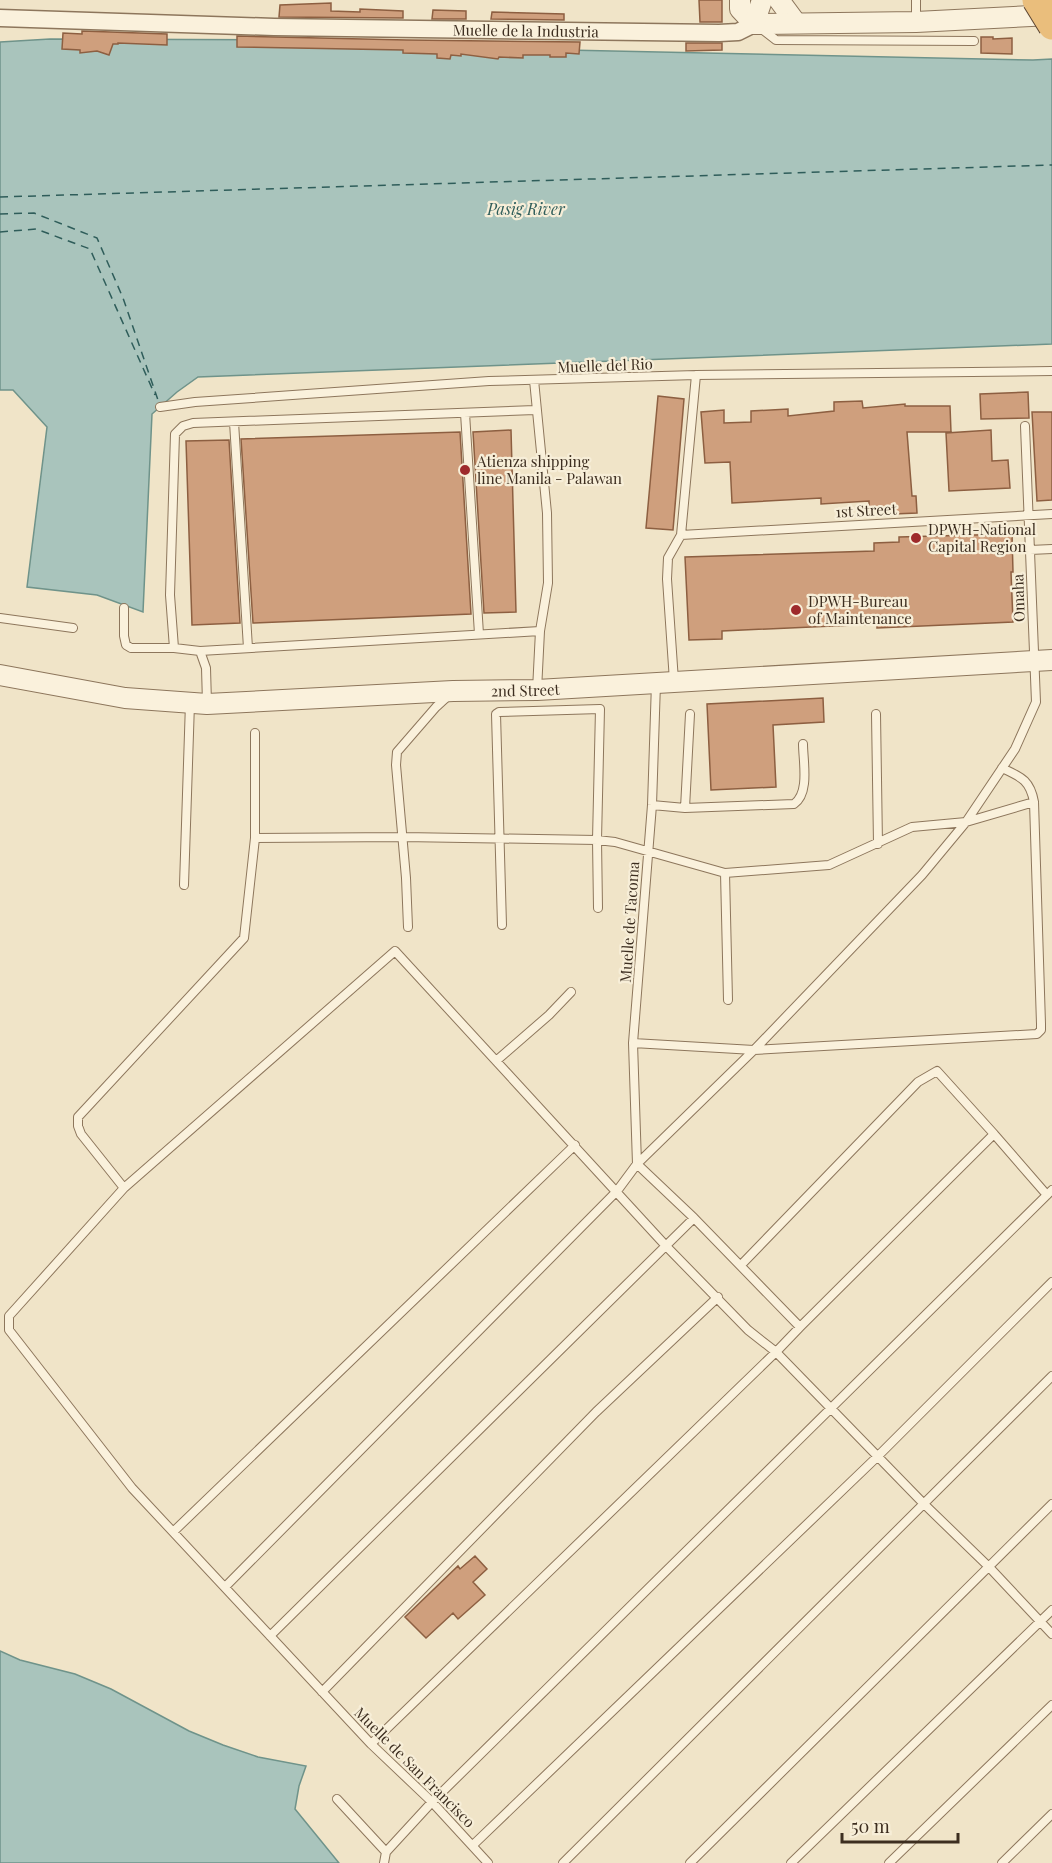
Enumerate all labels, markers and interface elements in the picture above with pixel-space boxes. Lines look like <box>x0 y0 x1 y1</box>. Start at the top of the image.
street label: Muelle de la Industria <box>453 19 600 41</box>
water label: Pasig River <box>486 198 566 219</box>
street label: Muelle del Rio <box>557 353 653 377</box>
place label: Atienza shipping line Manila - Palawan <box>476 451 622 488</box>
marker: Atienza shipping line Manila - Palawan <box>458 463 472 477</box>
street label: 1st Street <box>835 498 898 522</box>
place label: DPWH-National Capital Region <box>928 519 1036 556</box>
marker: DPWH-National Capital Region <box>909 531 923 545</box>
street label: Omaha <box>1007 573 1029 622</box>
place label: DPWH-Bureau of Maintenance <box>808 591 912 628</box>
marker: DPWH-Bureau of Maintenance <box>789 603 803 617</box>
street label: 2nd Street <box>491 679 561 701</box>
street label: Muelle de Tacoma <box>615 860 643 983</box>
street label: Muelle de San Francisco <box>350 1702 480 1832</box>
scale bar <box>842 1806 958 1844</box>
text: 50 m <box>851 1814 890 1838</box>

